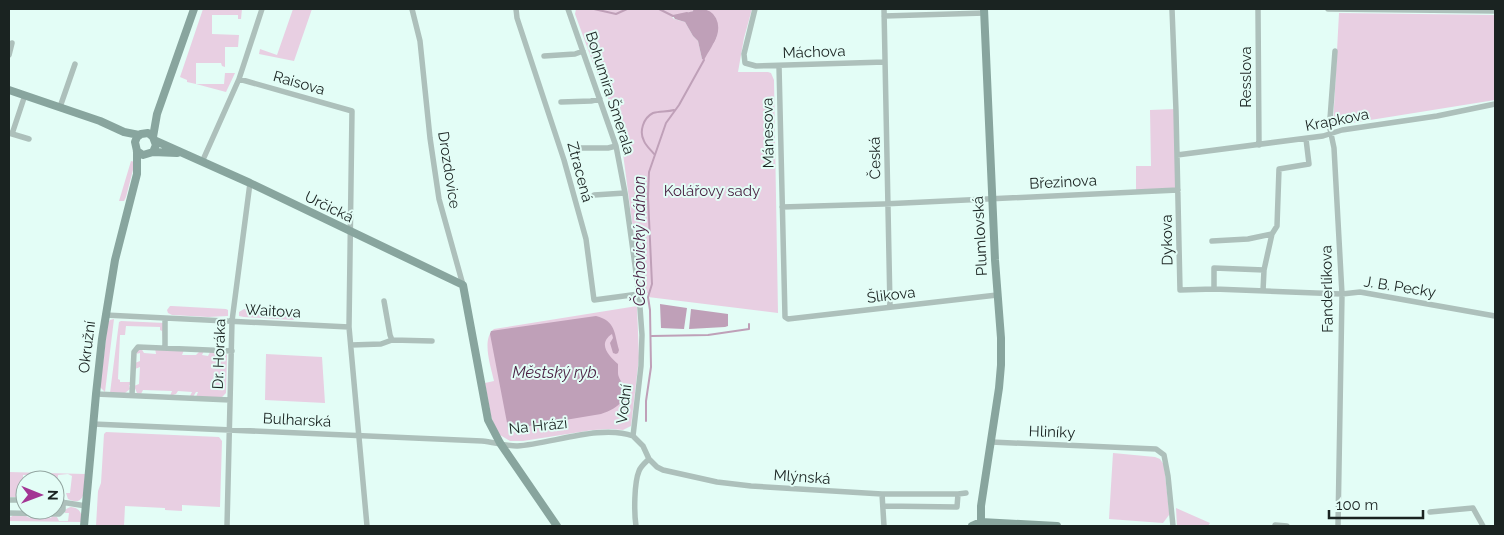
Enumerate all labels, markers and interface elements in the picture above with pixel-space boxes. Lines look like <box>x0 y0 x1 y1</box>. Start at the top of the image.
street label: Bohumíra Šmerala <box>582 29 639 157</box>
street label: Máchova <box>782 42 846 62</box>
street label: Resslova <box>1237 46 1255 108</box>
street label: Raisova <box>271 67 327 99</box>
street label: Mánesova <box>758 98 778 168</box>
street label: Krapkova <box>1304 105 1370 135</box>
street label: Drozdovice <box>434 130 464 210</box>
street label: Česká <box>865 137 884 179</box>
street label: Ztracená <box>563 140 597 204</box>
street label: Březinova <box>1029 171 1097 193</box>
water label: Čechovický náhon <box>629 176 649 306</box>
park label: Kolářovy sady <box>664 182 760 200</box>
street label: Určická <box>302 187 356 227</box>
street label: Plumlovská <box>969 196 991 276</box>
street label: Dykova <box>1158 214 1176 266</box>
street label: Fanderlíkova <box>1317 245 1337 333</box>
street label: J. B. Pecky <box>1363 272 1437 302</box>
street label: Šlikova <box>866 282 916 307</box>
street label: Waitova <box>245 301 301 321</box>
street label: Dr. Horáka <box>209 318 229 390</box>
street label: Okružní <box>75 319 99 374</box>
water label: Městský ryb. <box>512 363 600 382</box>
street label: Vodní <box>613 383 635 425</box>
street label: Bulharská <box>262 409 332 431</box>
street label: Na Hrázi <box>508 414 568 438</box>
street label: Hliníky <box>1028 422 1076 442</box>
street label: Mlýnská <box>773 466 831 488</box>
north arrow <box>15 470 65 520</box>
scale bar <box>1329 488 1423 520</box>
text: N <box>45 490 61 501</box>
text: 100 m <box>1336 496 1378 514</box>

